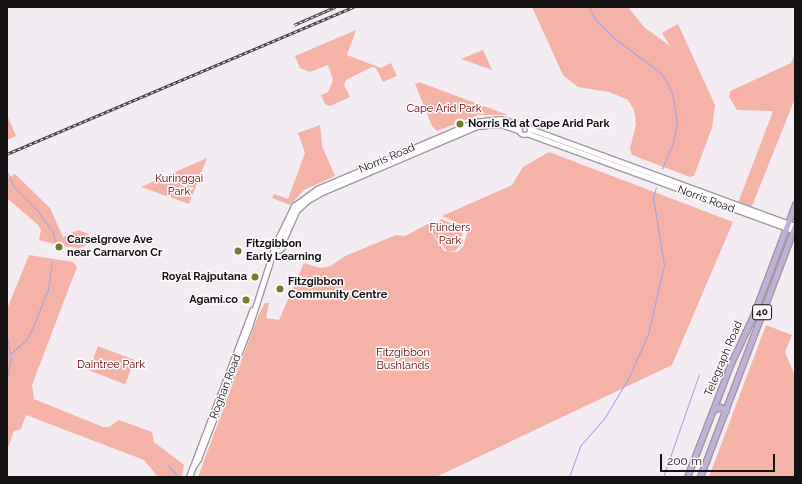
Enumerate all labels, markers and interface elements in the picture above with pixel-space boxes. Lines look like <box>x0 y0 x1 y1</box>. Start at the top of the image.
park label: Cape Arid Park <box>406 102 482 116</box>
place label: Norris Rd at Cape Arid Park <box>468 117 610 131</box>
marker: Norris Rd at Cape Arid Park <box>455 119 465 129</box>
street label: Norris Road <box>357 141 417 177</box>
park label: Kuringgai Park <box>155 173 203 199</box>
street label: Norris Road <box>676 184 736 216</box>
park label: Flinders Park <box>430 222 470 248</box>
place label: Carselgrove Ave near Carnarvon Cr <box>67 234 162 260</box>
place label: Fitzgibbon Early Learning <box>246 238 322 264</box>
marker: Carselgrove Ave near Carnarvon Cr <box>54 242 64 252</box>
marker: Fitzgibbon Early Learning <box>233 246 243 256</box>
place label: Royal Rajputana <box>161 270 247 284</box>
marker: Royal Rajputana <box>250 272 260 282</box>
place label: Fitzgibbon Community Centre <box>288 276 388 302</box>
marker: Fitzgibbon Community Centre <box>275 284 285 294</box>
place label: Agami.co <box>189 293 238 307</box>
marker: Agami.co <box>241 295 251 305</box>
road number: 40 <box>752 304 772 320</box>
street label: Telegraph Road <box>702 319 746 399</box>
park label: Fitzgibbon Bushlands <box>376 347 430 373</box>
street label: Roghan Road <box>208 353 244 421</box>
park label: Daintree Park <box>77 358 145 372</box>
scale bar <box>662 446 777 472</box>
text: 200 m <box>667 454 702 468</box>

